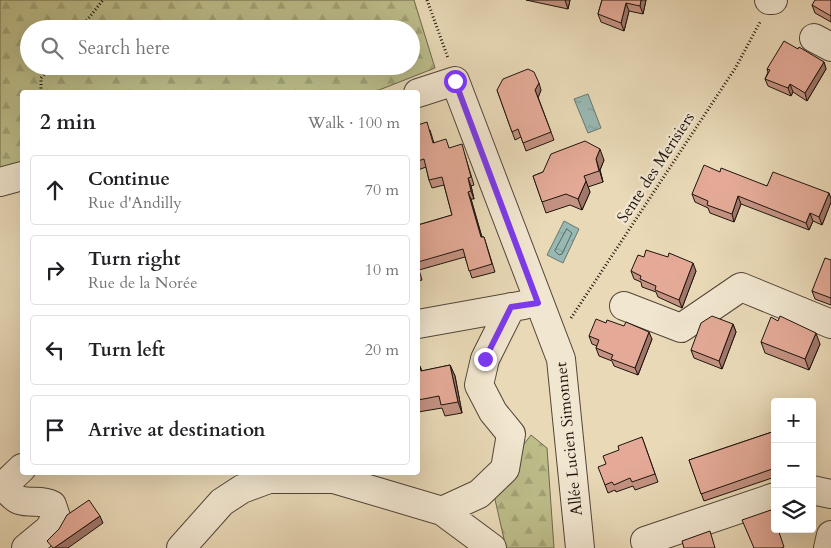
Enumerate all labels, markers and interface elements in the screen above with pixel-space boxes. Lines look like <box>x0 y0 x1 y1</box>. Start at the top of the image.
search box <box>20 20 420 75</box>
icon: search <box>38 34 66 62</box>
text: Search here <box>78 35 170 61</box>
route start <box>444 70 467 93</box>
text: 2 min <box>40 108 96 137</box>
street label: Sente des Merisiers <box>612 108 700 227</box>
text: Walk · 100 m <box>308 112 400 134</box>
text: Continue <box>88 166 170 192</box>
icon: ahead <box>41 176 69 204</box>
text: 70 m <box>365 179 399 201</box>
text: Rue d'Andilly <box>88 192 182 214</box>
text: Turn right <box>88 246 180 272</box>
icon: right <box>41 256 69 284</box>
text: 10 m <box>365 259 399 281</box>
text: Rue de la Norée <box>88 272 197 294</box>
icon: left <box>41 336 69 364</box>
text: Turn left <box>88 337 165 363</box>
text: 20 m <box>365 339 399 361</box>
route end <box>474 348 497 371</box>
street label: Allée Lucien Simonnet <box>550 361 588 517</box>
map controls <box>771 398 816 533</box>
button: + <box>771 398 816 443</box>
icon: arrive <box>41 416 69 444</box>
text: Arrive at destination <box>88 417 265 443</box>
button: − <box>771 443 816 488</box>
button: layers <box>771 488 816 533</box>

